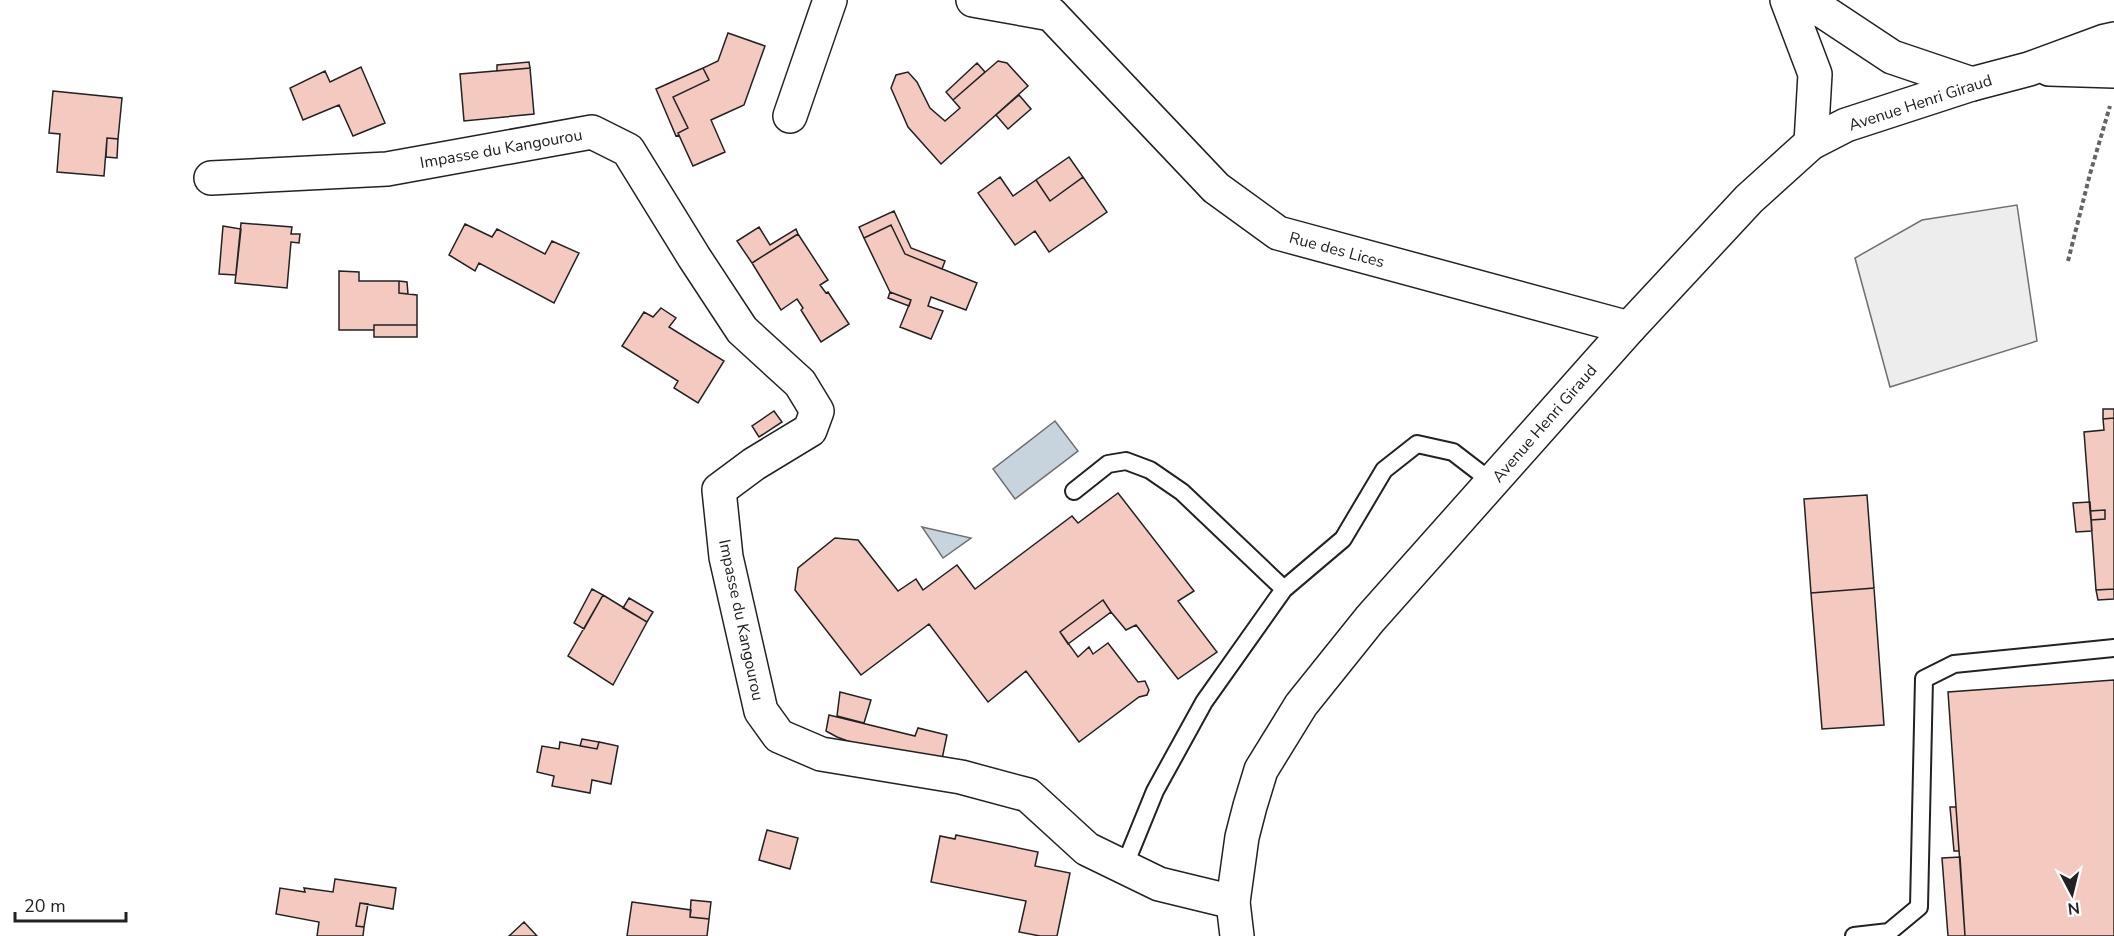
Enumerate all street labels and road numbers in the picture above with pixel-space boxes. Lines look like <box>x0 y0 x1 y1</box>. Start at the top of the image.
street label: Avenue Henri Giraud <box>1846 69 1995 137</box>
street label: Impasse du Kangourou <box>418 124 584 174</box>
street label: Rue des Lices <box>1287 227 1387 273</box>
street label: Avenue Henri Giraud <box>1487 360 1602 487</box>
street label: Impasse du Kangourou <box>713 538 769 703</box>

